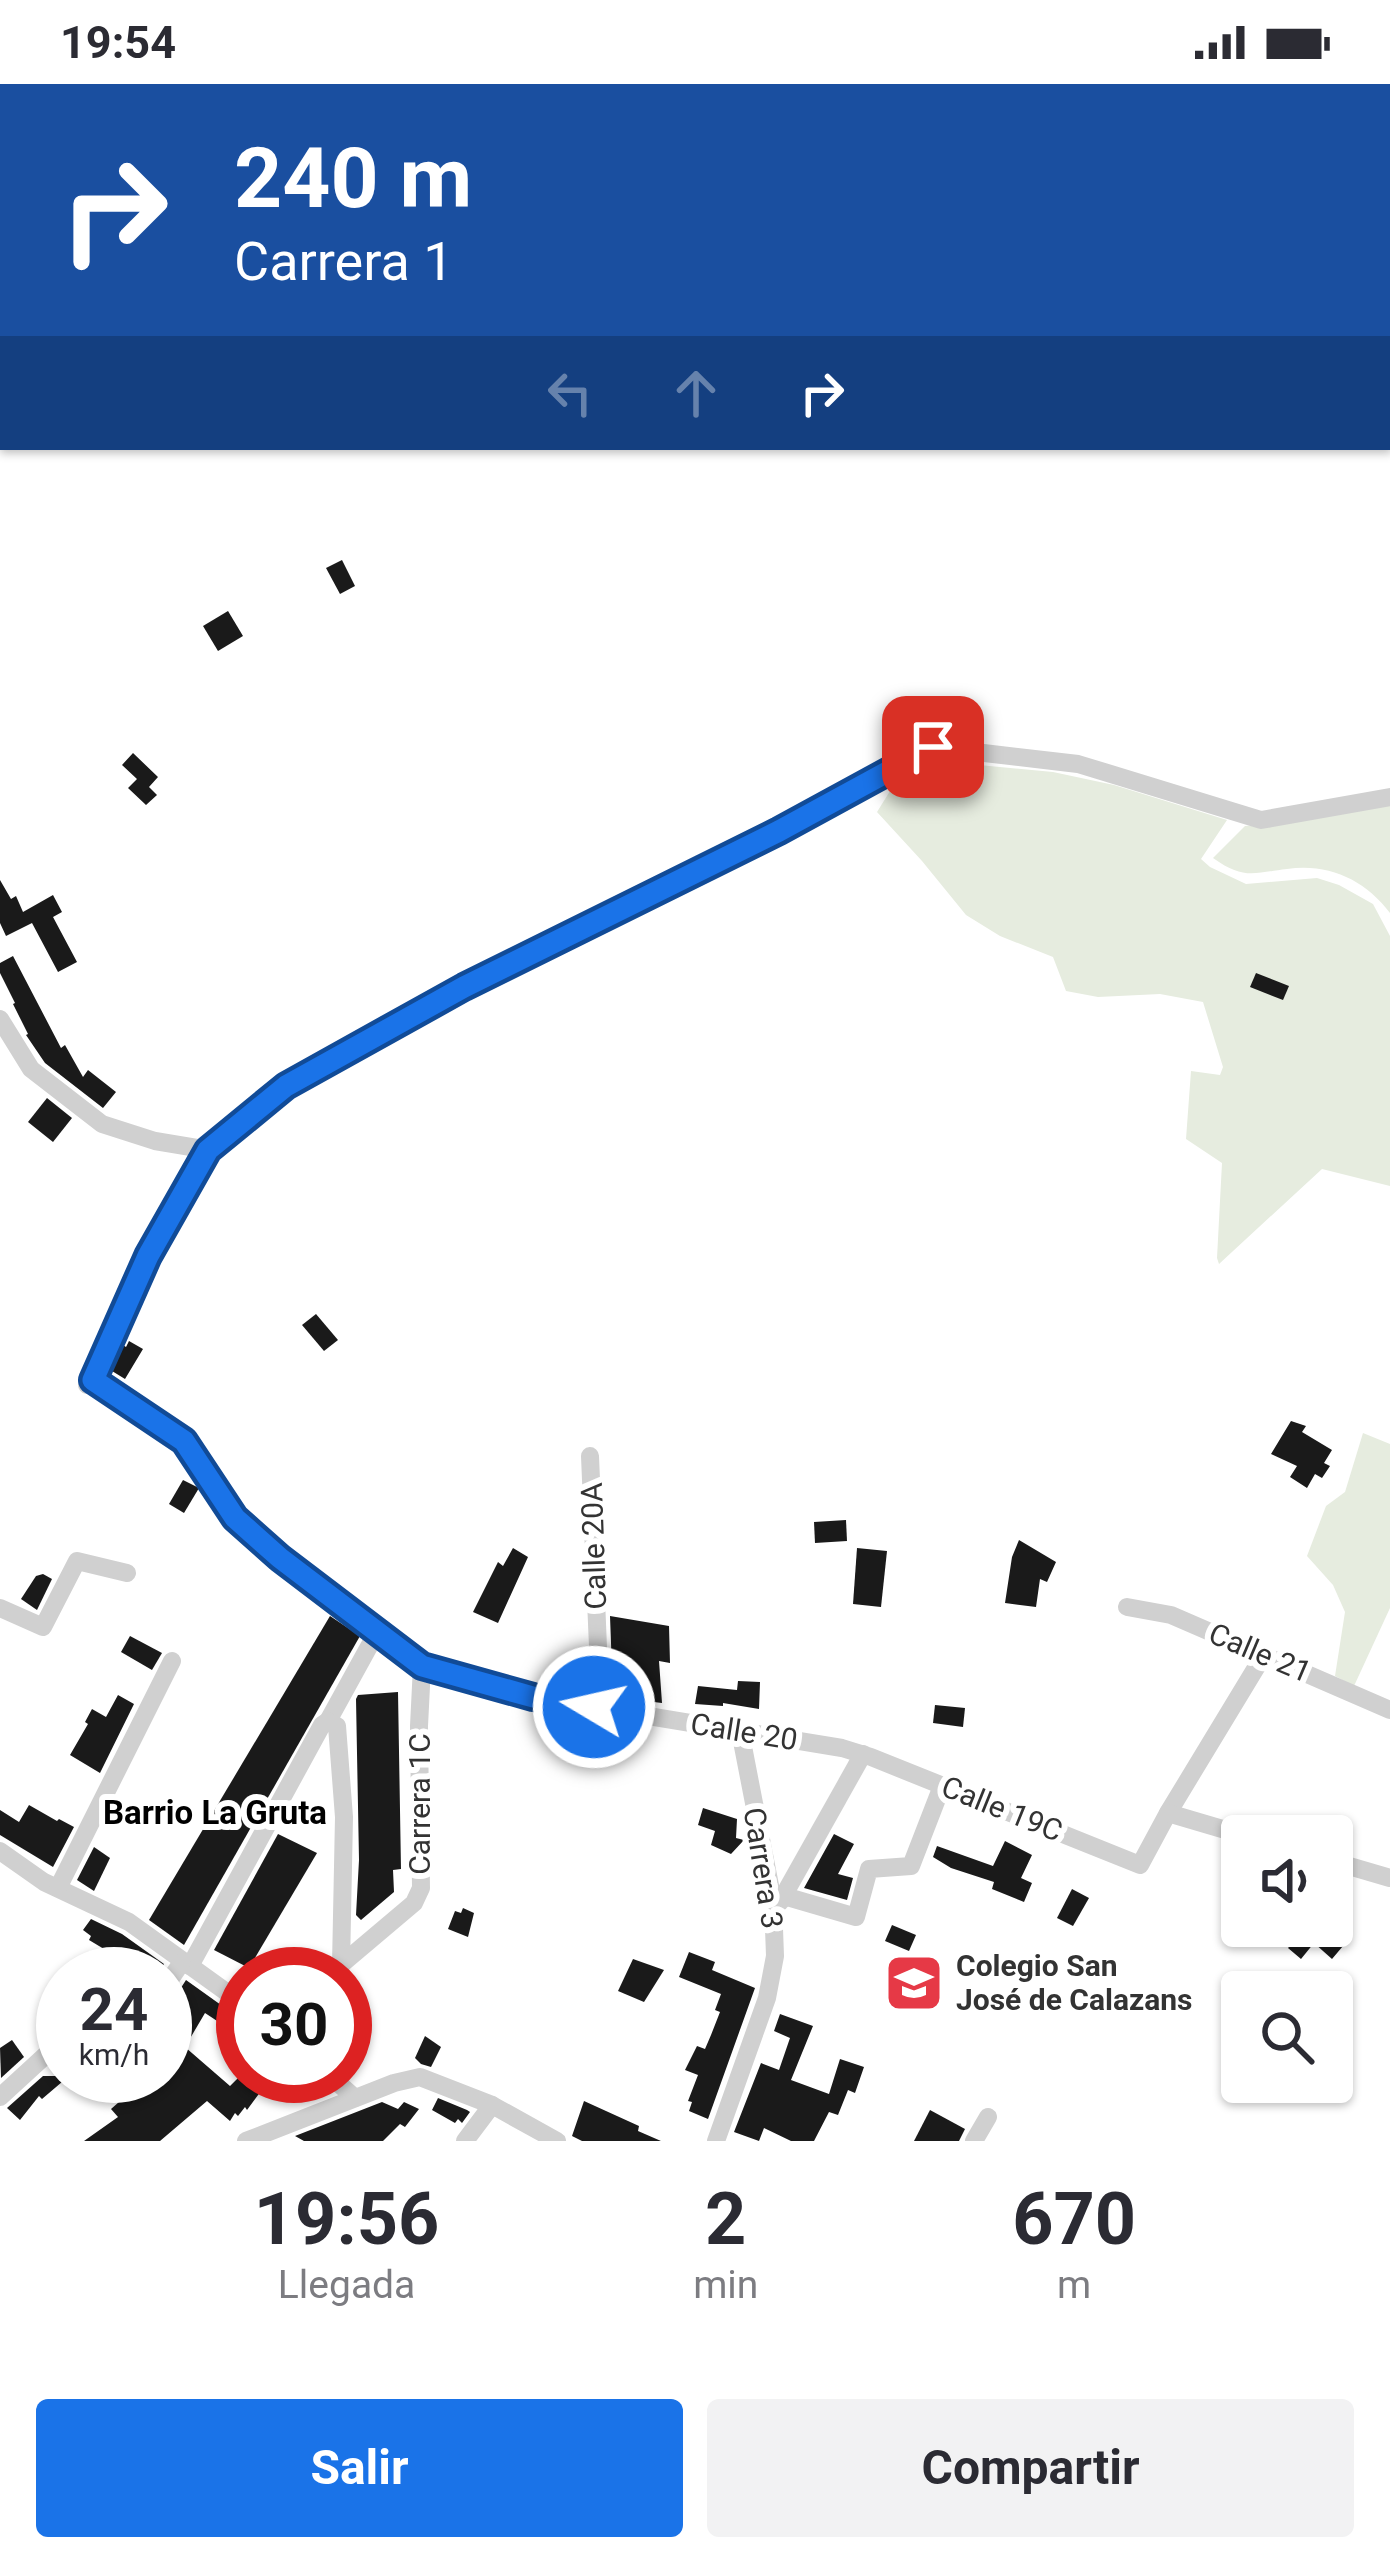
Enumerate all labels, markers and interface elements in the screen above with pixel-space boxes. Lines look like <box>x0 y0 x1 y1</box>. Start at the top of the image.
text: 19:54 <box>60 16 176 69</box>
text: 240 m <box>234 129 472 228</box>
icon: right <box>36 132 192 288</box>
text: Carrera 1 <box>234 230 454 293</box>
icon: left <box>537 360 603 426</box>
icon: ahead <box>663 360 729 426</box>
icon: right <box>789 360 855 426</box>
pin <box>882 696 984 798</box>
icon: arrive <box>900 714 966 780</box>
street label: Calle 20A <box>574 1481 613 1610</box>
street label: Calle 21 <box>1204 1615 1317 1690</box>
position arrow <box>531 1644 657 1770</box>
street label: Calle 20 <box>688 1706 800 1757</box>
street label: Carrera 1C <box>402 1733 437 1875</box>
street label: Calle 19C <box>937 1769 1068 1849</box>
district label: Barrio La Gruta <box>103 1793 327 1832</box>
street label: Carrera 3 <box>737 1805 790 1931</box>
map controls <box>1221 1815 1353 2103</box>
button: sound <box>1221 1815 1353 1947</box>
speed limit sign: 30 <box>216 1947 372 2103</box>
place label: Colegio San José de Calazans <box>956 1948 1193 2017</box>
school or university icon: Colegio San José de Calazans <box>883 1952 945 2014</box>
button: search <box>1221 1971 1353 2103</box>
text: 24 <box>80 1974 148 2045</box>
text: km/h <box>79 2037 149 2072</box>
text: 19:56 <box>254 2177 439 2262</box>
text: 2 <box>705 2177 746 2262</box>
text: 670 <box>1012 2177 1136 2262</box>
text: Llegada <box>278 2262 415 2308</box>
text: min <box>693 2262 758 2308</box>
text: m <box>1057 2262 1091 2308</box>
button: Salir <box>36 2399 683 2537</box>
button: Compartir <box>707 2399 1354 2537</box>

